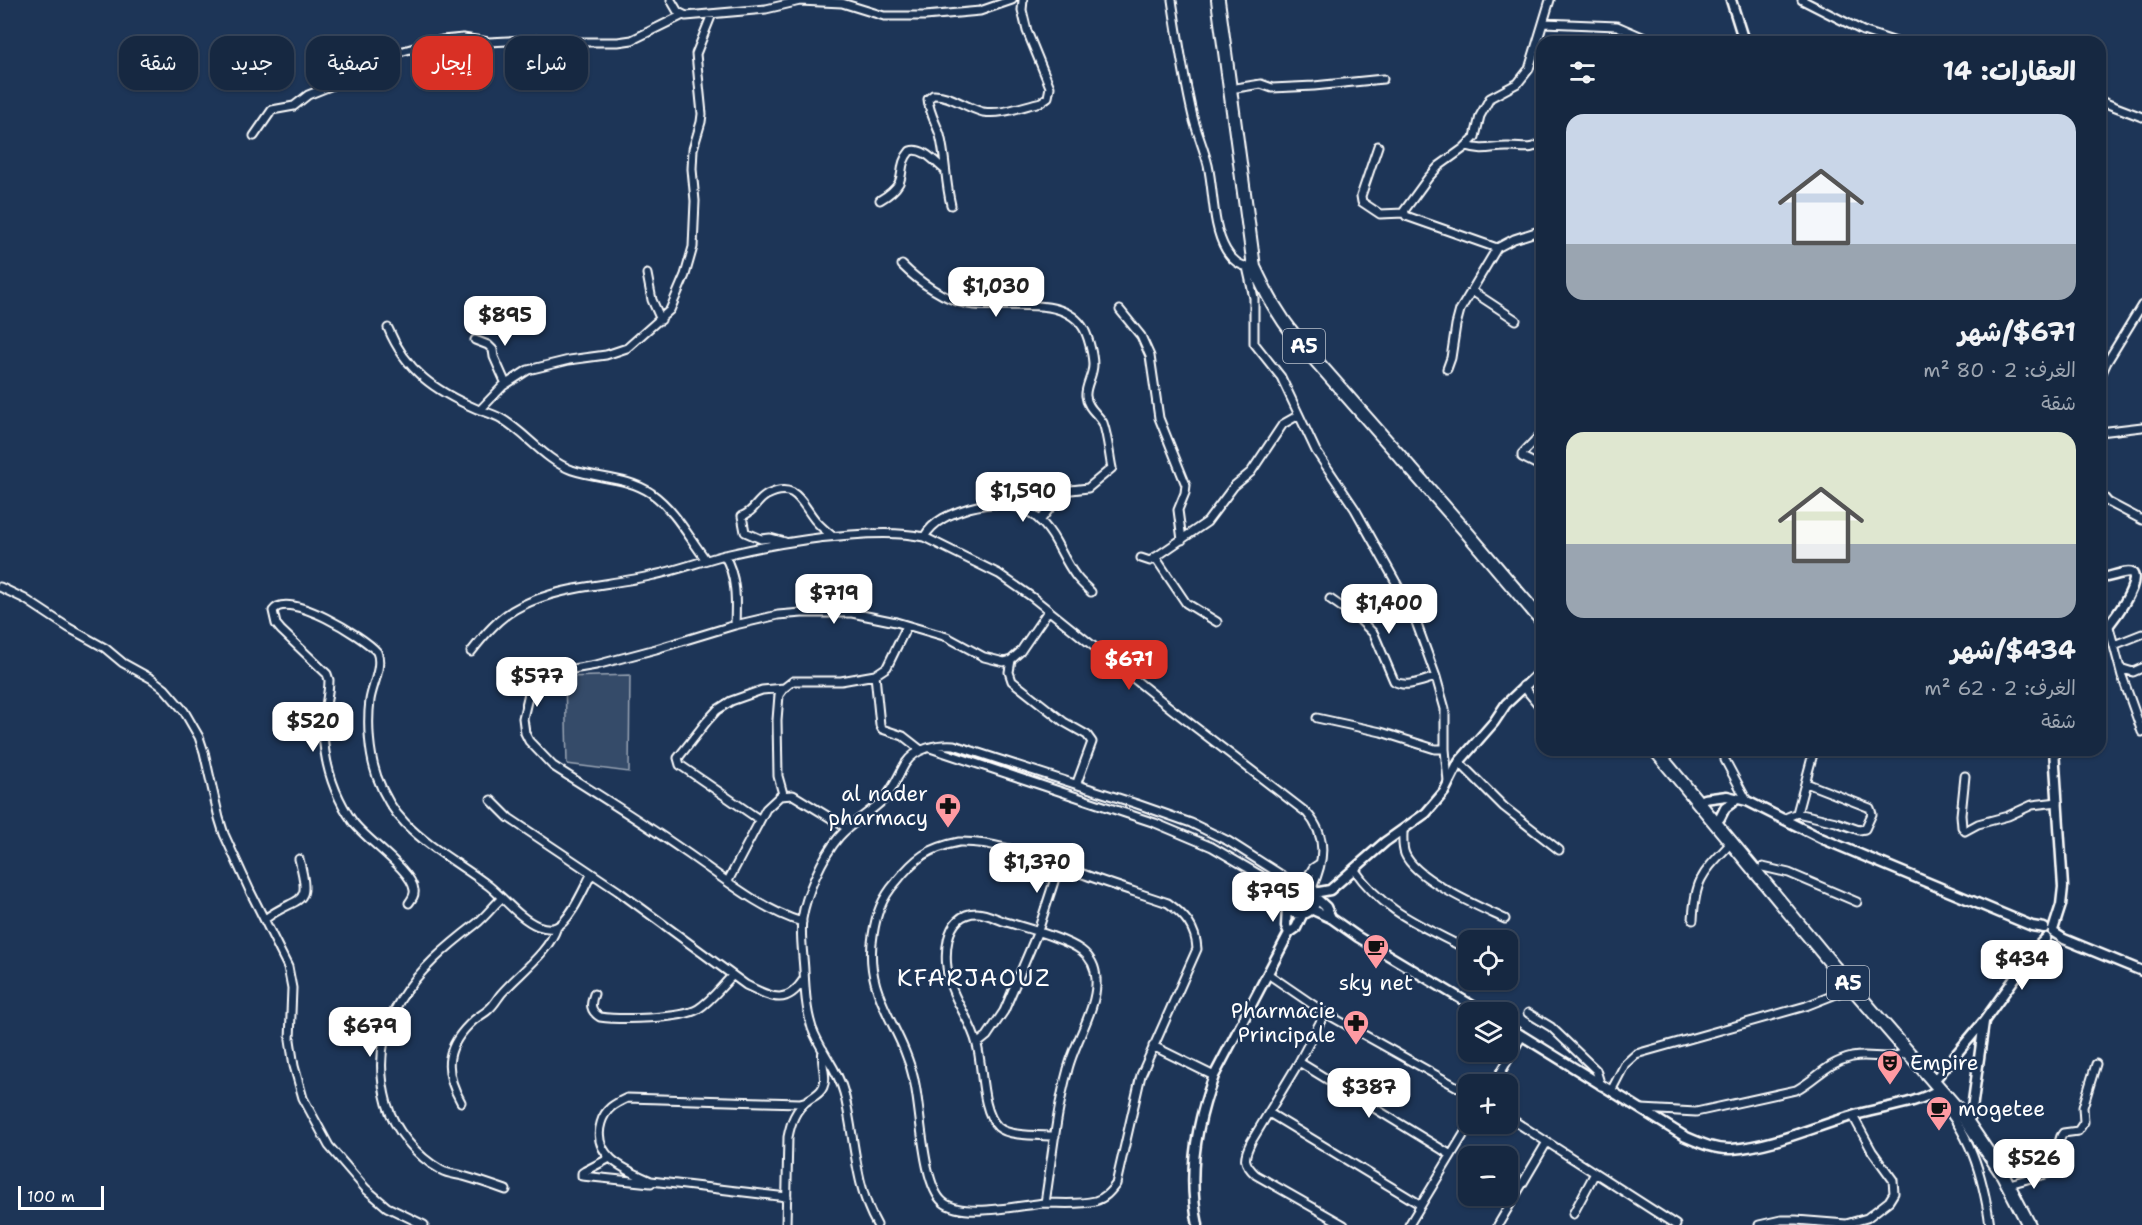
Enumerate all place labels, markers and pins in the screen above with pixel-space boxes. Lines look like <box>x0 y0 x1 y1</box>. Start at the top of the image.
pin: $1,030 <box>947 267 1045 318</box>
pin: $895 <box>469 296 541 347</box>
pin: $1,590 <box>974 472 1072 523</box>
pin: $719 <box>798 574 870 625</box>
pin: $1,400 <box>1340 584 1438 635</box>
pin: $671 <box>1093 640 1165 691</box>
pin: $577 <box>501 657 573 708</box>
pin: $520 <box>277 702 349 753</box>
place label: al nader pharmacy <box>828 780 928 832</box>
pharmacy icon: al nader pharmacy <box>933 791 963 829</box>
pin: $1,370 <box>988 843 1086 894</box>
pin: $795 <box>1237 872 1309 923</box>
cafe icon: sky net <box>1361 932 1391 970</box>
pin: $434 <box>1986 940 2058 991</box>
place label: sky net <box>1339 969 1413 997</box>
place label: Pharmacie Principale <box>1231 997 1336 1049</box>
pin: $679 <box>334 1007 406 1058</box>
pharmacy icon: Pharmacie Principale <box>1341 1008 1371 1046</box>
theatre icon: Empire <box>1875 1048 1905 1086</box>
place label: Empire <box>1910 1049 1979 1077</box>
pin: $387 <box>1333 1068 1405 1119</box>
cafe icon: mogetee <box>1924 1094 1954 1132</box>
place label: mogetee <box>1958 1095 2045 1123</box>
pin: $526 <box>1998 1139 2070 1190</box>

